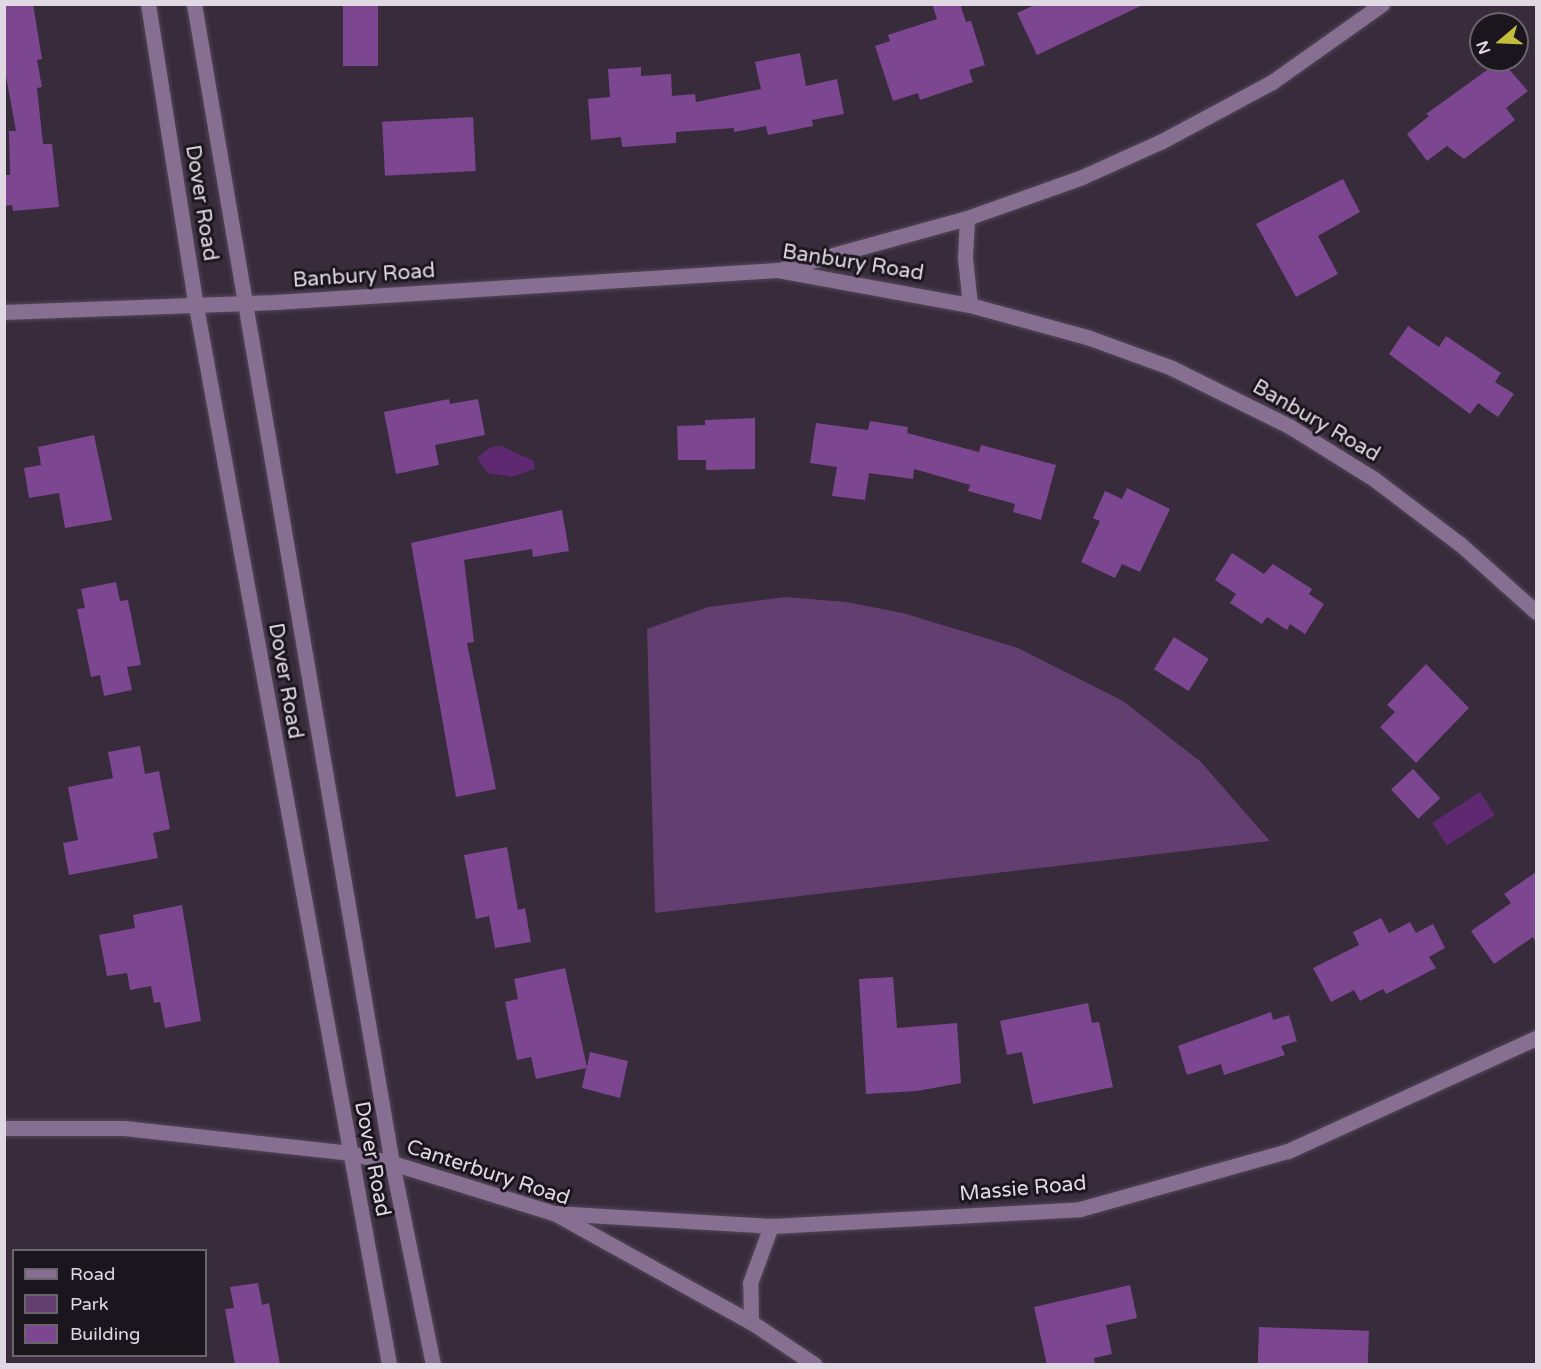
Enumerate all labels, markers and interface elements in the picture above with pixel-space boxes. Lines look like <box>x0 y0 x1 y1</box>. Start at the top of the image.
north arrow <box>1469 12 1529 72</box>
text: N <box>1472 38 1495 57</box>
street label: Dover Road <box>179 143 223 263</box>
street label: Banbury Road <box>781 239 925 287</box>
street label: Banbury Road <box>292 258 436 294</box>
street label: Banbury Road <box>1248 374 1384 468</box>
street label: Dover Road <box>262 621 308 741</box>
street label: Dover Road <box>348 1099 396 1219</box>
street label: Canterbury Road <box>403 1135 573 1211</box>
street label: Massie Road <box>958 1171 1088 1207</box>
legend <box>12 1249 207 1357</box>
text: Road <box>70 1263 115 1285</box>
text: Park <box>70 1293 108 1315</box>
text: Building <box>70 1323 140 1345</box>

